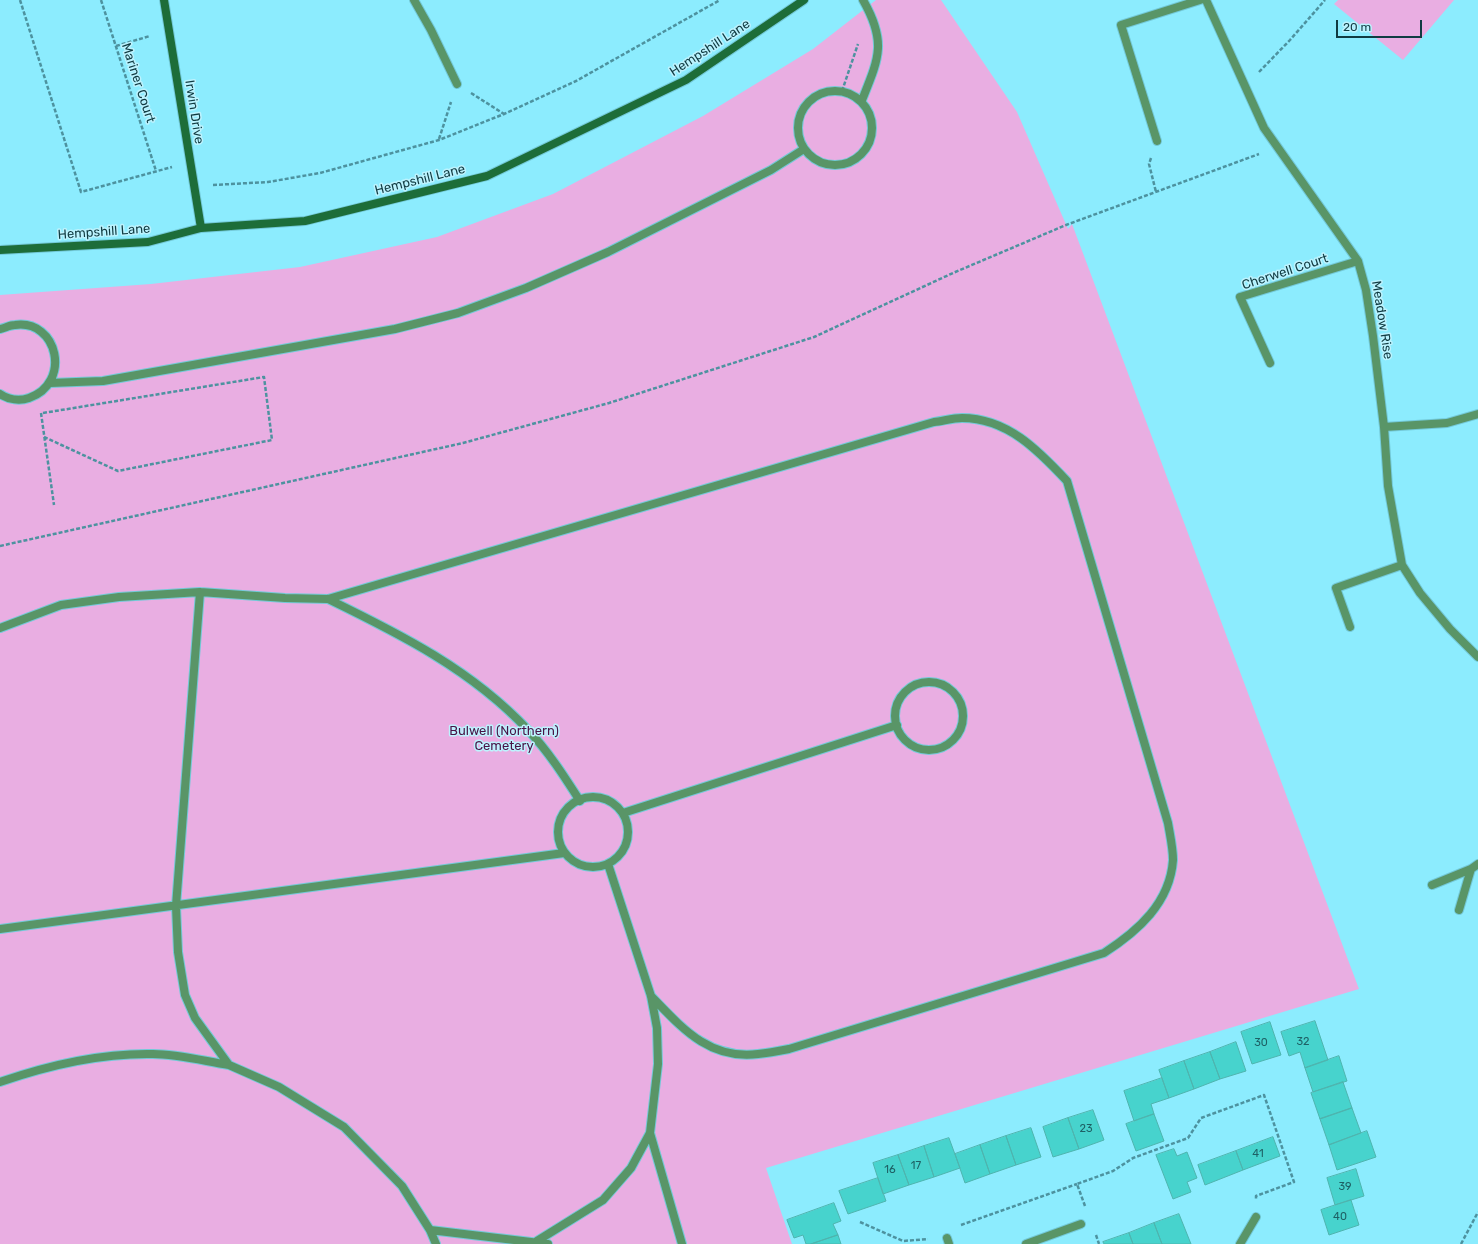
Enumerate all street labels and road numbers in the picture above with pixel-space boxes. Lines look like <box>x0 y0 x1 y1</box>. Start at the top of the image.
street label: Hempshill Lane <box>667 16 753 80</box>
street label: Mariner Court <box>118 41 158 125</box>
street label: Irwin Drive <box>181 79 207 145</box>
street label: Hempshill Lane <box>373 161 467 199</box>
street label: Hempshill Lane <box>57 221 151 243</box>
street label: Cherwell Court <box>1240 251 1330 293</box>
street label: Meadow Rise <box>1368 280 1396 360</box>

